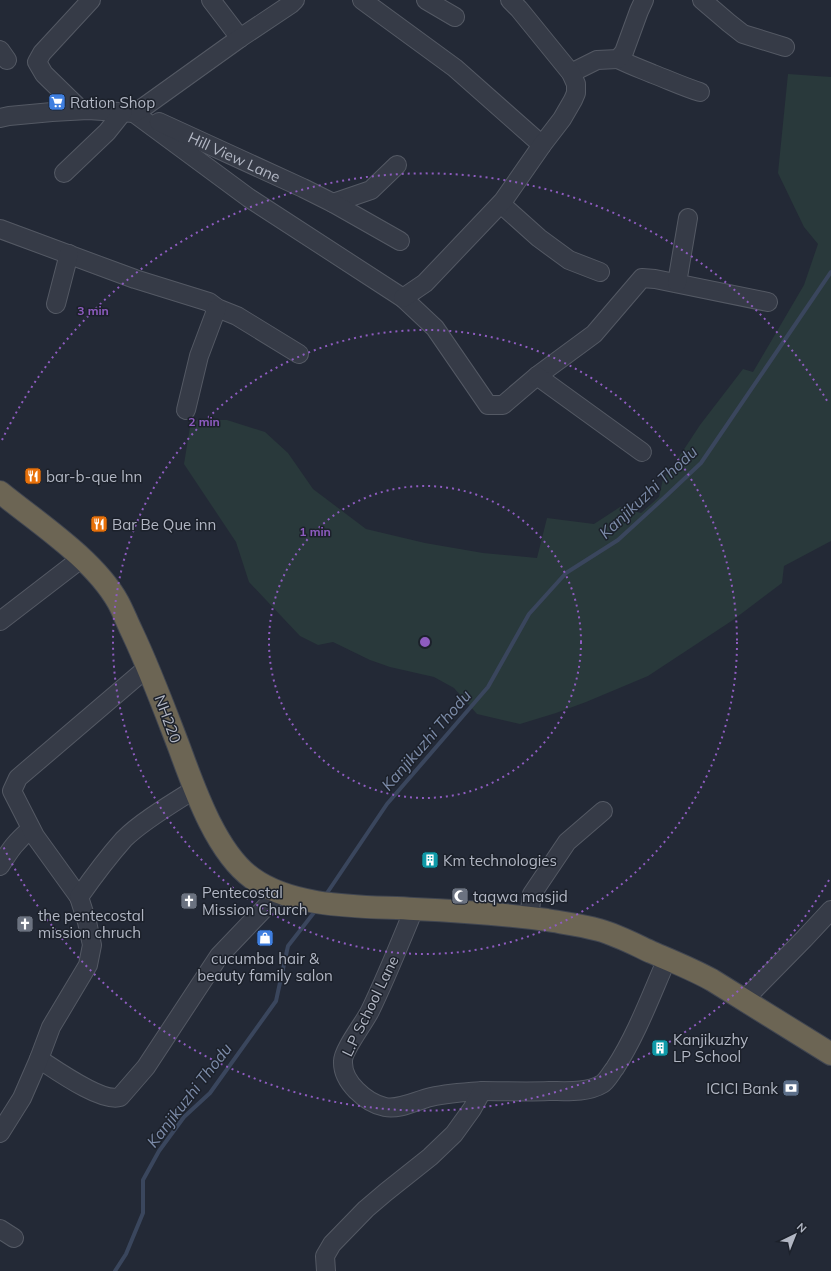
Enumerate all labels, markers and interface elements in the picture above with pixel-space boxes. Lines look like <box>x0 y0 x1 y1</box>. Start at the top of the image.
supermarket icon: Ration Shop <box>47 92 67 112</box>
place label: Ration Shop <box>70 93 155 112</box>
street label: Hill View Lane <box>185 127 284 186</box>
text: 3 min <box>77 303 109 318</box>
text: 2 min <box>188 414 220 429</box>
water label: Kanjikuzhi Thodu <box>595 441 701 543</box>
restaurant icon: bar-b-que lnn <box>23 466 43 486</box>
place label: bar-b-que lnn <box>46 467 142 486</box>
restaurant icon: Bar Be Que inn <box>89 514 109 534</box>
place label: Bar Be Que inn <box>112 515 216 534</box>
text: 1 min <box>299 524 331 539</box>
centre of rings <box>418 635 432 649</box>
water label: Kanjikuzhi Thodu <box>377 686 475 794</box>
street label: NH220 <box>151 692 185 746</box>
building icon: Km technologies <box>420 850 440 870</box>
place label: Km technologies <box>443 851 557 870</box>
place label: Pentecostal Mission Church <box>202 883 307 919</box>
mosque icon: taqwa masjid <box>450 886 470 906</box>
place label: taqwa masjid <box>473 887 568 906</box>
church icon: Pentecostal Mission Church <box>179 891 199 911</box>
place label: the pentecostal mission chruch <box>38 906 144 942</box>
church icon: the pentecostal mission chruch <box>15 914 35 934</box>
shop icon: cucumba hair & beauty family salon <box>255 928 275 948</box>
place label: cucumba hair & beauty family salon <box>197 949 333 985</box>
street label: L.P School Lane <box>337 953 403 1059</box>
place label: Kanjikuzhy LP School <box>673 1030 748 1066</box>
building icon: Kanjikuzhy LP School <box>650 1038 670 1058</box>
water label: Kanjikuzhi Thodu <box>142 1039 236 1151</box>
bank icon: ICICI Bank <box>781 1078 801 1098</box>
place label: ICICI Bank <box>706 1079 778 1098</box>
north arrow <box>775 1215 815 1255</box>
text: N <box>794 1220 810 1236</box>

